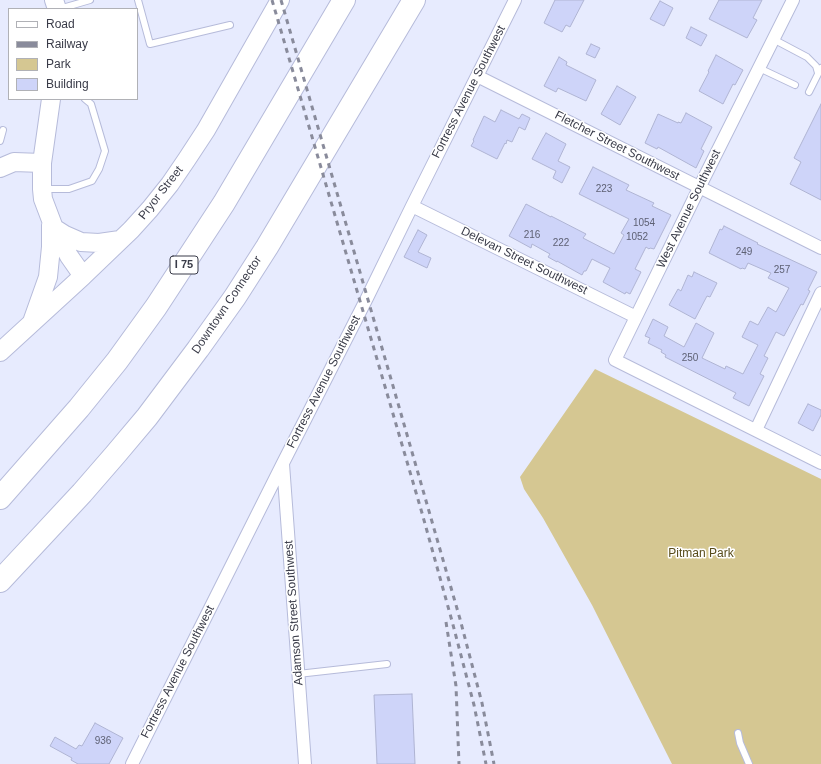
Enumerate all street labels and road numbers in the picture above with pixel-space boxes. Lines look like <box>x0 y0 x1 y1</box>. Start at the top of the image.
street label: Fortress Avenue Southwest <box>429 23 509 161</box>
street label: Fletcher Street Southwest <box>552 108 682 184</box>
street label: West Avenue Southwest <box>654 147 724 271</box>
street label: Pryor Street <box>136 163 186 223</box>
street label: Delevan Street Southwest <box>458 224 590 298</box>
street label: Downtown Connector <box>189 253 265 357</box>
road number: I 75 <box>170 256 198 274</box>
street label: Fortress Avenue Southwest <box>284 313 364 451</box>
street label: Adamson Street Southwest <box>282 540 306 686</box>
street label: Fortress Avenue Southwest <box>138 603 218 741</box>

